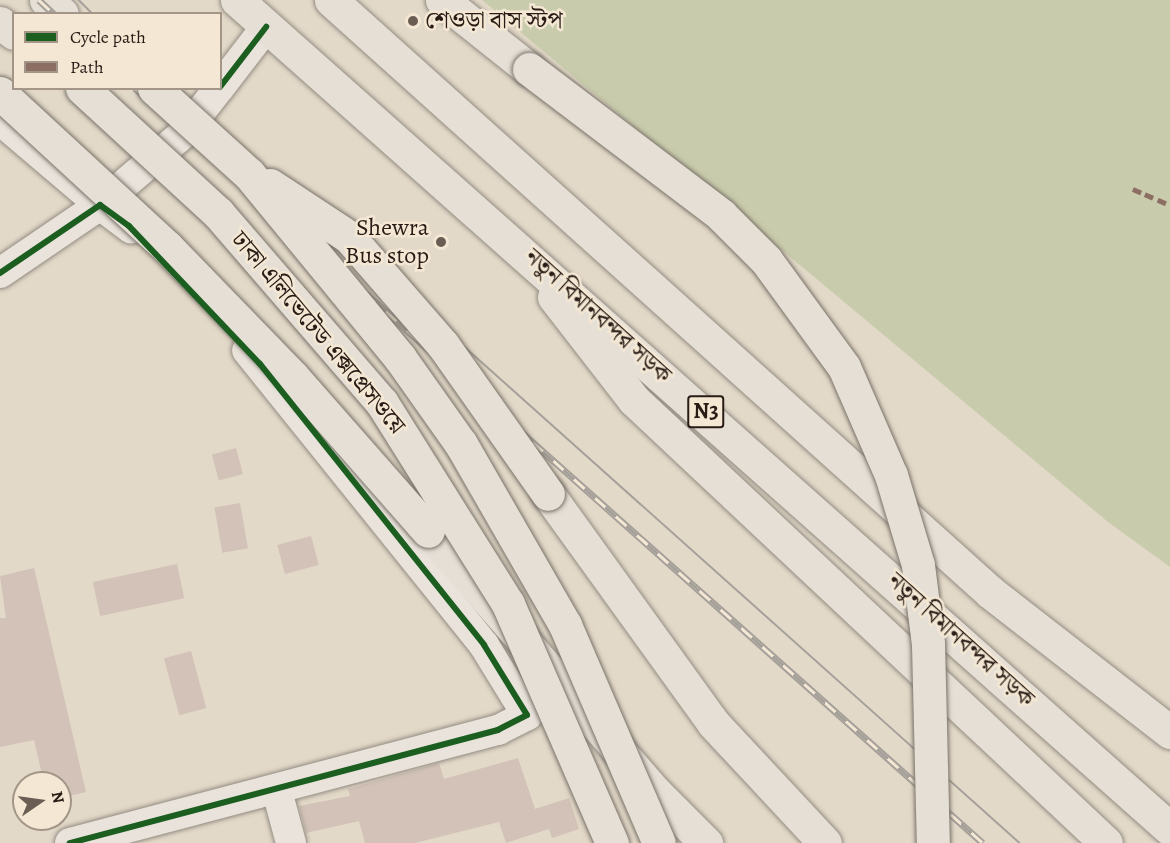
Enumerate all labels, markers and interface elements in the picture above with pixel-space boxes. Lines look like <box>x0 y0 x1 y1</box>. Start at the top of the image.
place label: শেওড়া বাস স্টপ <box>425 7 563 35</box>
legend <box>12 12 222 90</box>
marker: শেওড়া বাস স্টপ <box>406 14 420 28</box>
text: Cycle path <box>70 25 146 49</box>
text: Path <box>70 55 104 79</box>
place label: Shewra Bus stop <box>345 214 429 270</box>
street label: ঢাকা এলিভেটেড এক্সপ্রেসওয়ে <box>225 226 411 440</box>
marker: Shewra Bus stop <box>434 235 448 249</box>
street label: নতুন বিমানবন্দর সড়ক <box>519 243 677 389</box>
road number: N3 <box>686 393 726 431</box>
street label: নতুন বিমানবন্দর সড়ক <box>882 567 1040 713</box>
north arrow <box>12 771 72 831</box>
text: N <box>46 789 70 806</box>

